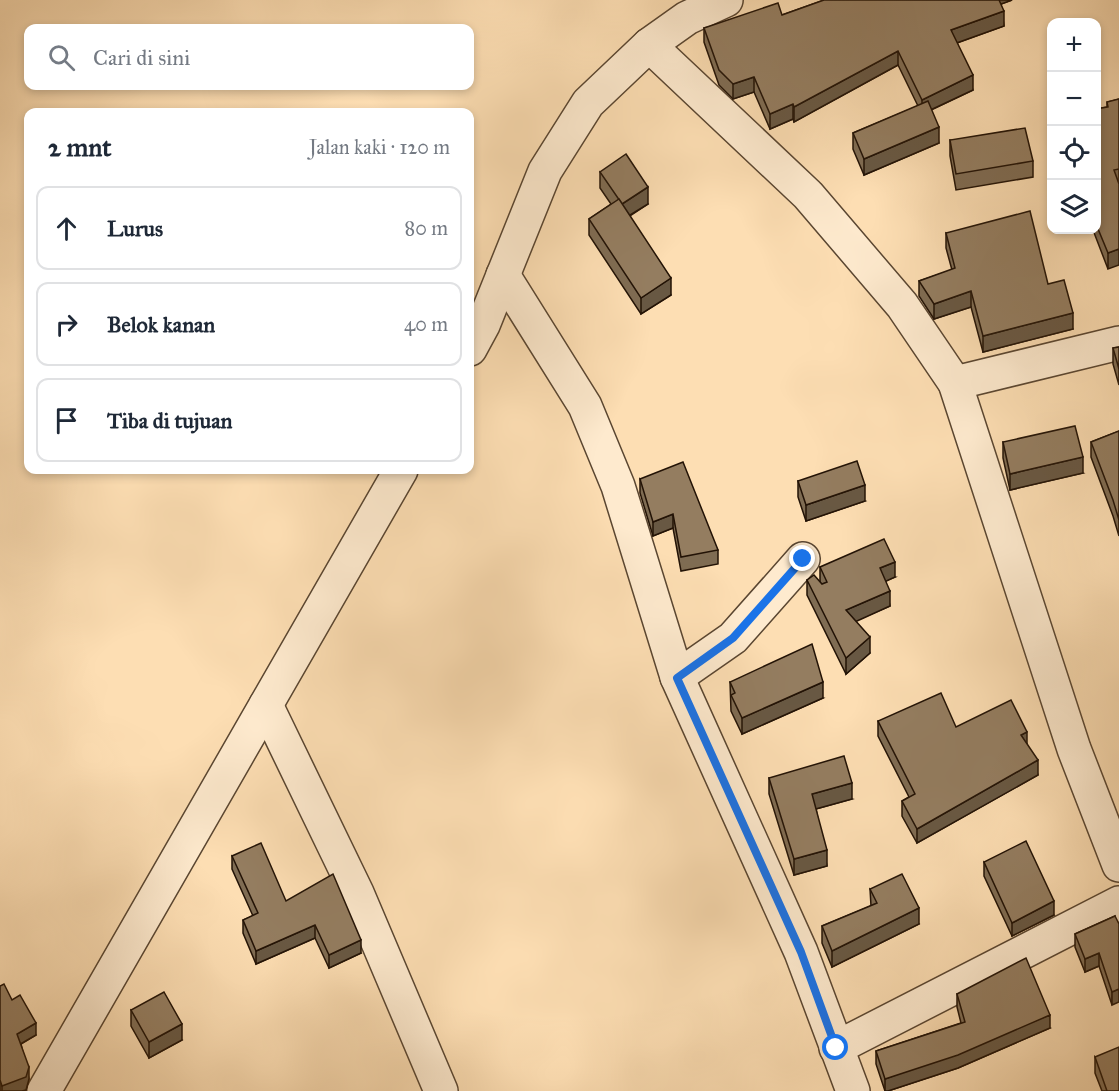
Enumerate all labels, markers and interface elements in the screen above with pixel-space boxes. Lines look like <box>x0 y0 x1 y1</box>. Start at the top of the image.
map controls <box>1047 18 1101 234</box>
button: + <box>1047 18 1101 72</box>
search box <box>24 24 474 90</box>
icon: search <box>45 41 78 74</box>
text: Cari di sini <box>93 44 190 71</box>
button: − <box>1047 72 1101 126</box>
button: locate <box>1047 126 1101 180</box>
text: 2 mnt <box>48 131 111 163</box>
text: Jalan kaki · 120 m <box>309 135 450 159</box>
button: layers <box>1047 180 1101 234</box>
icon: ahead <box>50 212 83 245</box>
text: Lurus <box>107 215 163 242</box>
text: 80 m <box>405 216 448 240</box>
icon: right <box>50 308 83 341</box>
text: Belok kanan <box>107 311 215 338</box>
text: 40 m <box>404 312 448 336</box>
icon: arrive <box>50 404 83 437</box>
text: Tiba di tujuan <box>107 407 232 434</box>
route end <box>789 545 815 571</box>
route start <box>822 1034 848 1060</box>

